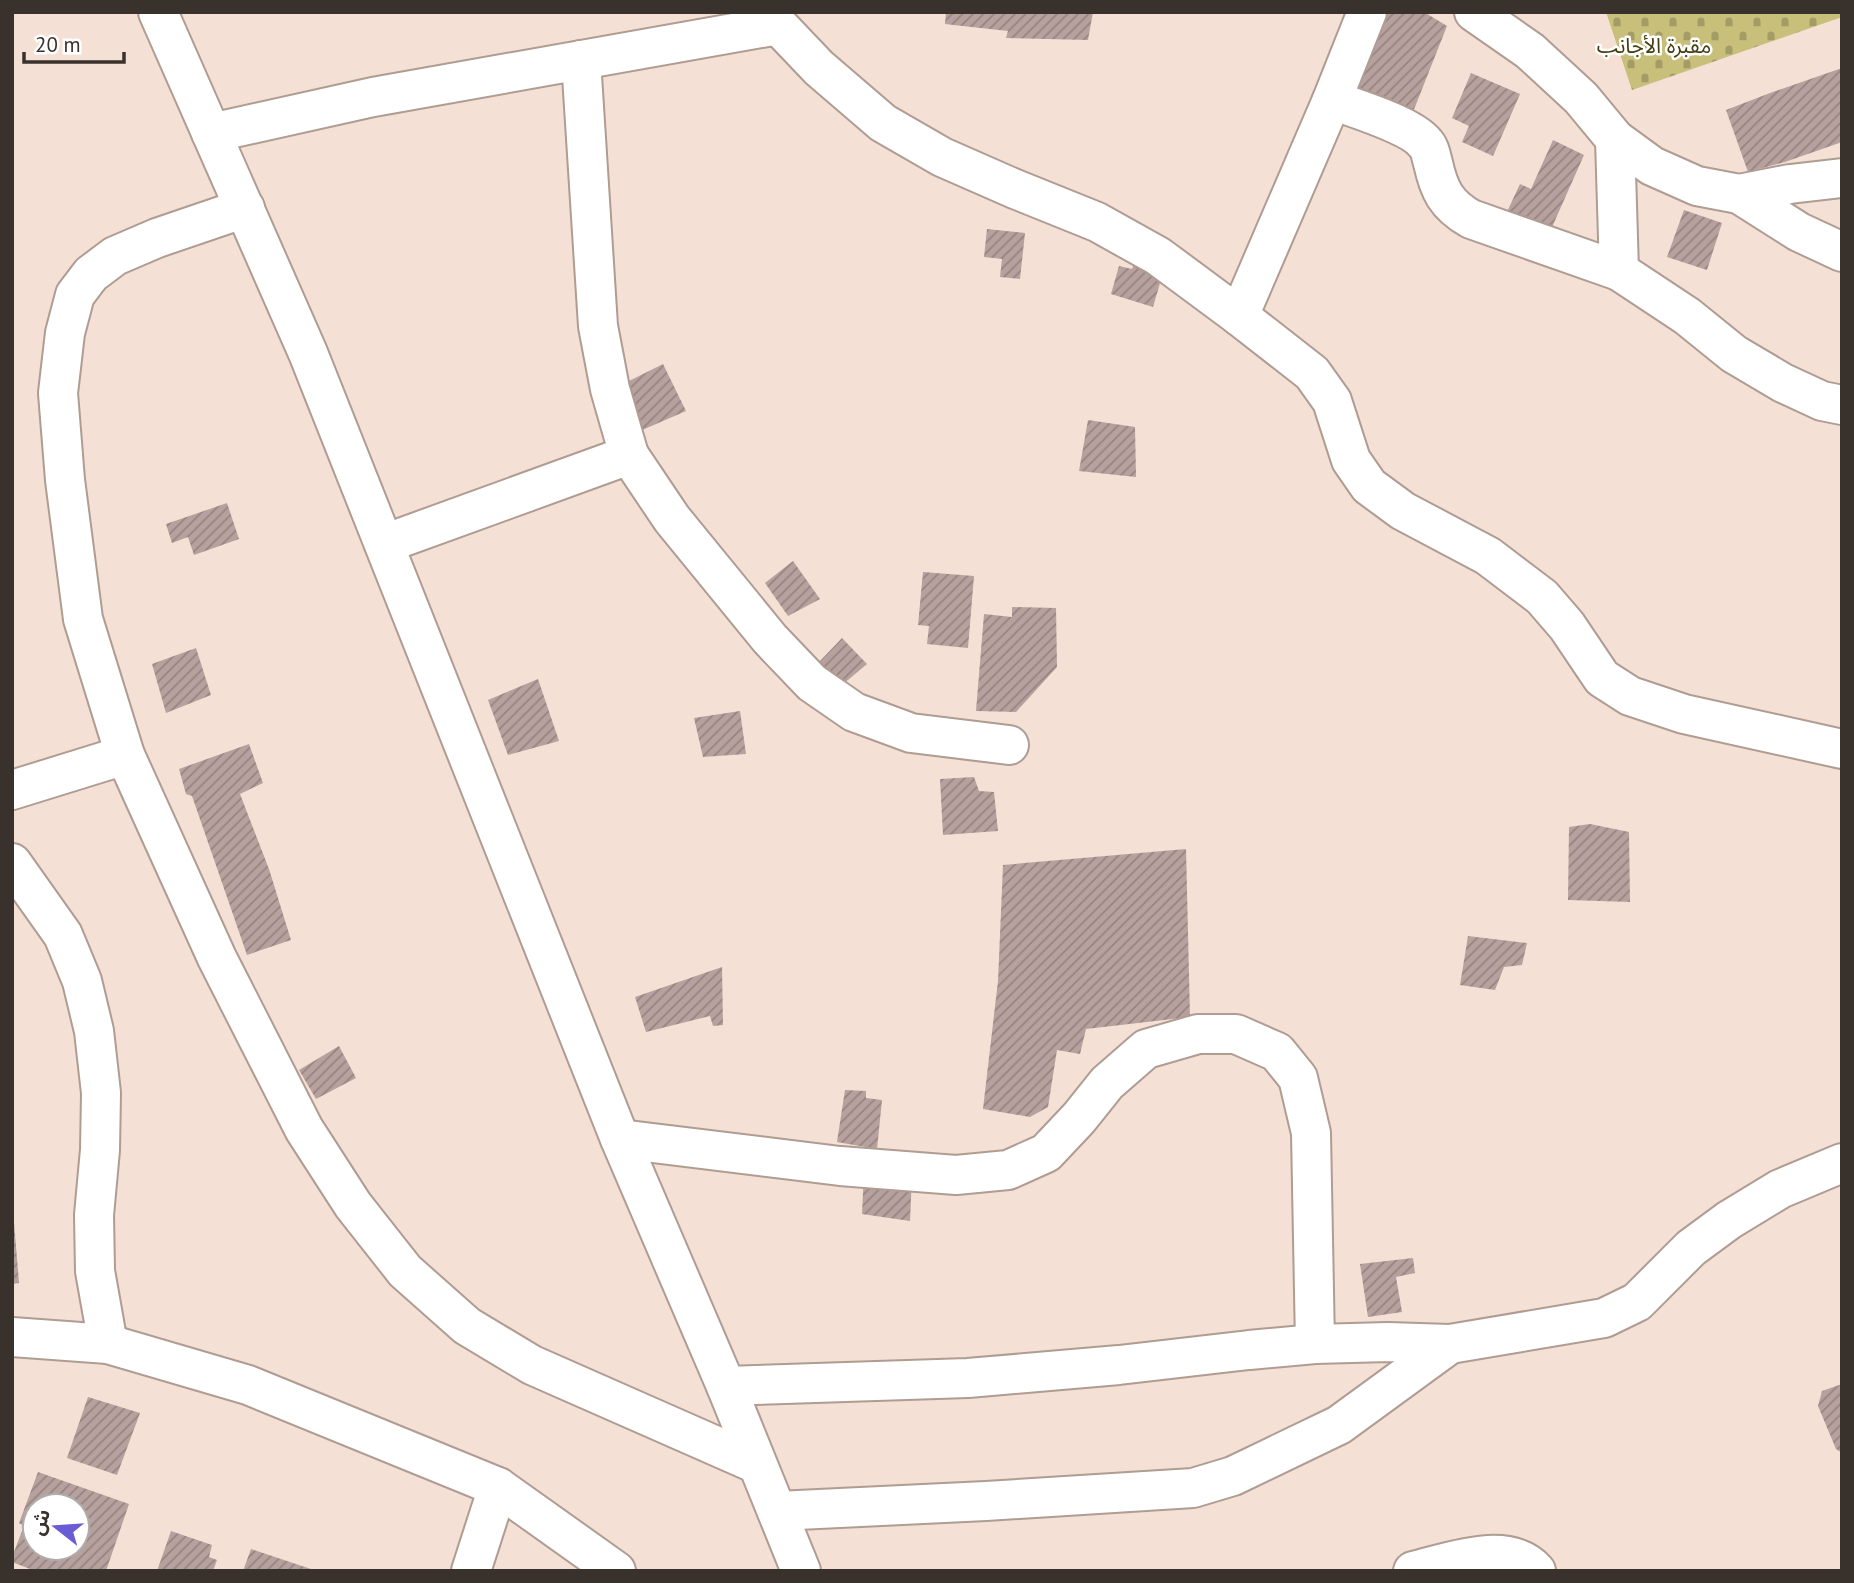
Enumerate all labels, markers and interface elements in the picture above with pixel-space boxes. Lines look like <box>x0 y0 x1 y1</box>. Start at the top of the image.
scale bar <box>24 21 124 65</box>
text: 20 m <box>35 31 81 58</box>
park label: مقبرة الأجانب <box>1597 32 1711 59</box>
north arrow <box>21 1492 91 1562</box>
text: ش <box>24 1506 55 1538</box>

